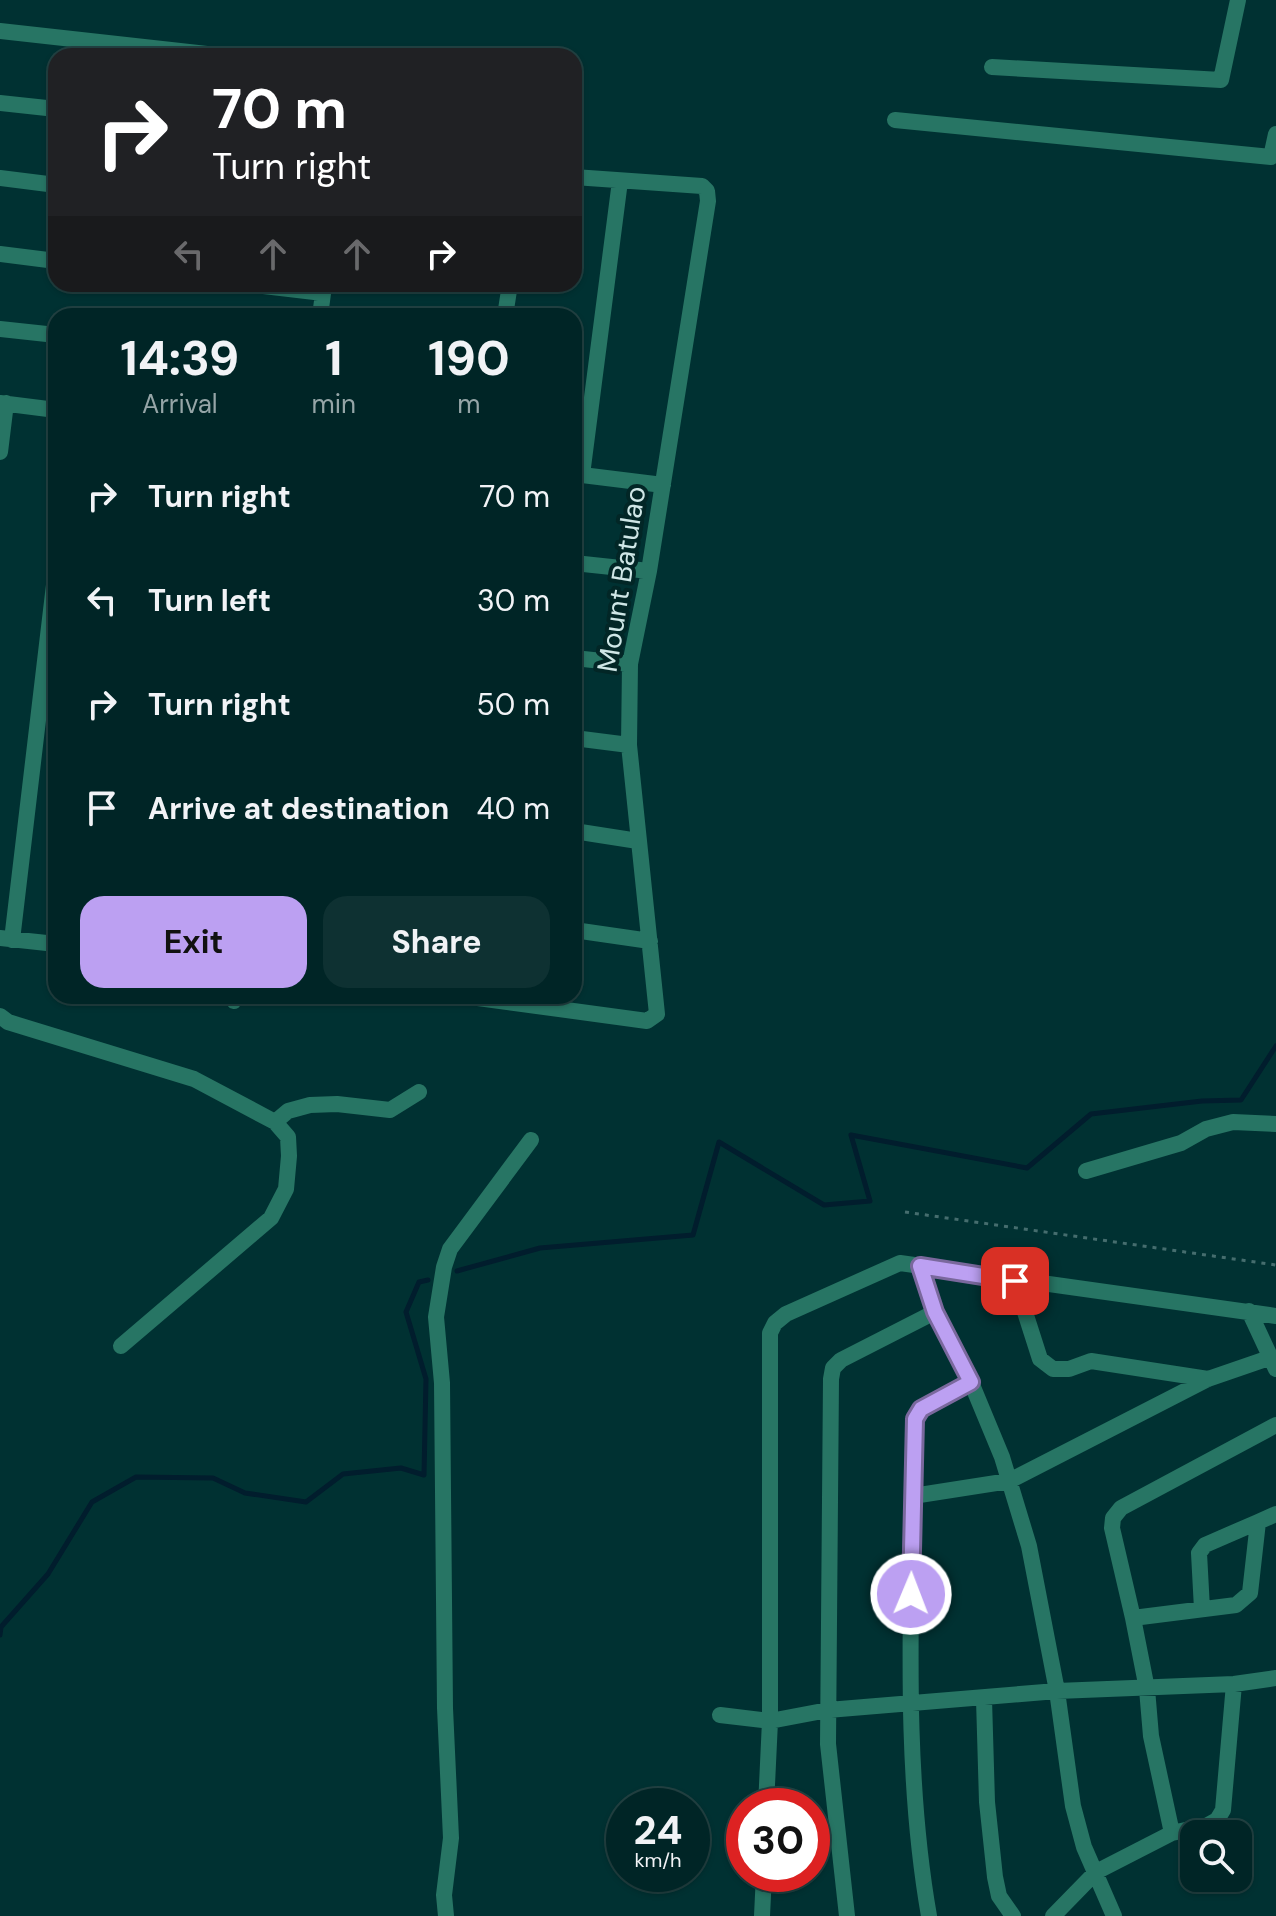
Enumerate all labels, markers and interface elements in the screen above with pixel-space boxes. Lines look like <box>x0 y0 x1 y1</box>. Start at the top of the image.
text: 70 m <box>212 72 347 145</box>
icon: right <box>80 80 184 184</box>
text: Turn right <box>212 143 371 190</box>
icon: left <box>167 232 211 276</box>
icon: ahead <box>251 232 295 276</box>
icon: ahead <box>335 232 379 276</box>
icon: right <box>419 232 463 276</box>
text: 14:39 <box>120 327 239 390</box>
text: 1 <box>325 327 342 390</box>
text: 190 <box>428 327 510 390</box>
text: Arrival <box>142 387 218 421</box>
text: min <box>312 387 356 421</box>
text: m <box>457 387 481 421</box>
icon: right <box>80 474 124 518</box>
text: Turn right <box>148 477 291 516</box>
text: 70 m <box>479 477 550 516</box>
street label: Mount Batulao <box>589 484 654 675</box>
icon: left <box>80 578 124 622</box>
text: Turn left <box>148 581 271 620</box>
text: 30 m <box>477 581 550 620</box>
icon: right <box>80 682 124 726</box>
text: Turn right <box>148 685 291 724</box>
text: 50 m <box>476 685 550 724</box>
icon: arrive <box>80 786 124 830</box>
text: Arrive at destination <box>148 789 449 828</box>
text: 40 m <box>477 789 550 828</box>
button: Exit <box>80 896 307 988</box>
button: Share <box>323 896 550 988</box>
pin <box>981 1247 1049 1315</box>
icon: arrive <box>993 1259 1037 1303</box>
position arrow <box>869 1552 953 1636</box>
speed limit sign: 30 <box>726 1788 830 1892</box>
text: 24 <box>634 1804 682 1856</box>
map controls <box>1180 1820 1252 1892</box>
button: search <box>1180 1820 1252 1892</box>
text: km/h <box>634 1847 682 1873</box>

